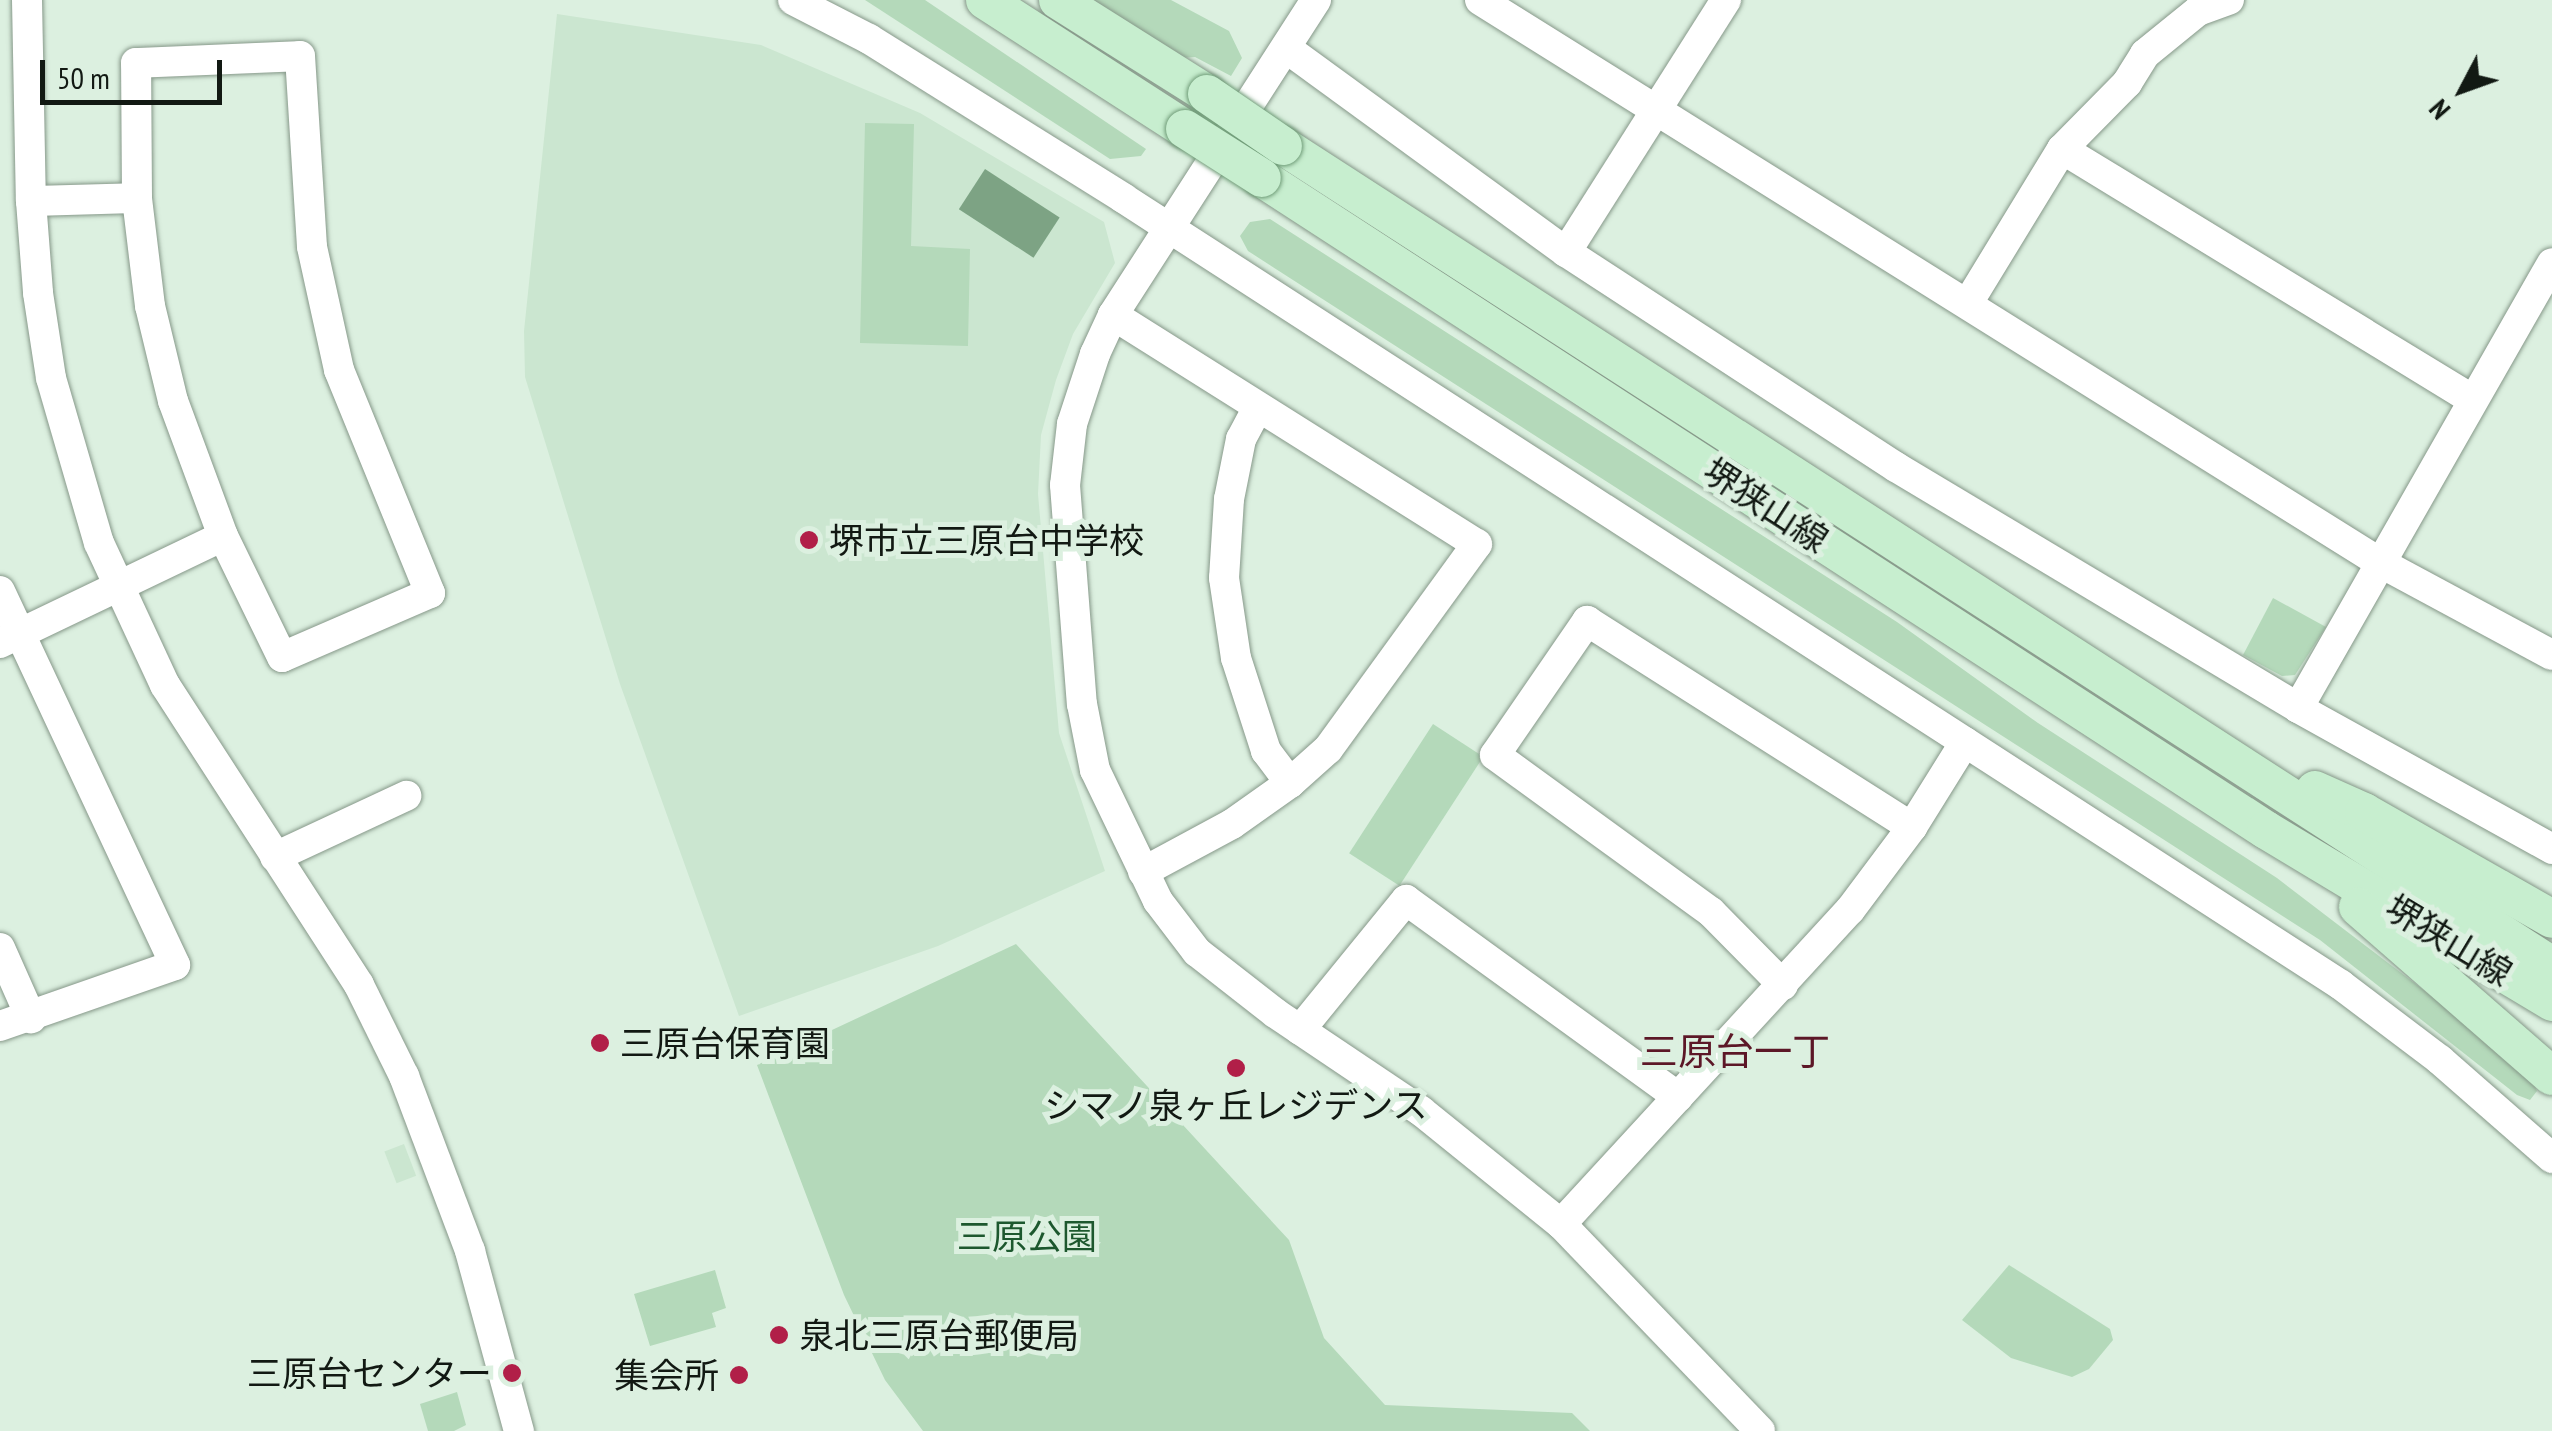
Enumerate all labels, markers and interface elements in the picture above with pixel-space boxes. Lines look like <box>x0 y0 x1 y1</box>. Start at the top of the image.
scale bar <box>45 40 228 102</box>
north arrow <box>2412 40 2512 140</box>
text: 50 m <box>57 58 110 97</box>
text: N <box>2420 92 2458 128</box>
street label: 堺狭山線 <box>1696 449 1836 561</box>
place label: 堺市立三原台中学校 <box>829 519 1144 561</box>
marker: 堺市立三原台中学校 <box>798 529 820 551</box>
street label: 堺狭山線 <box>2378 886 2520 994</box>
place label: 三原台保育園 <box>620 1022 830 1064</box>
district label: 三原台一丁 <box>1640 1028 1830 1074</box>
marker: 三原台保育園 <box>589 1032 611 1054</box>
marker: シマノ泉ヶ丘レジデンス <box>1225 1057 1247 1079</box>
place label: シマノ泉ヶ丘レジデンス <box>1044 1084 1428 1126</box>
park label: 三原公園 <box>957 1215 1097 1257</box>
place label: 泉北三原台郵便局 <box>799 1314 1079 1356</box>
marker: 泉北三原台郵便局 <box>768 1324 790 1346</box>
place label: 三原台センター <box>247 1352 492 1394</box>
place label: 集会所 <box>614 1354 719 1396</box>
marker: 三原台センター <box>501 1362 523 1384</box>
marker: 集会所 <box>728 1364 750 1386</box>

